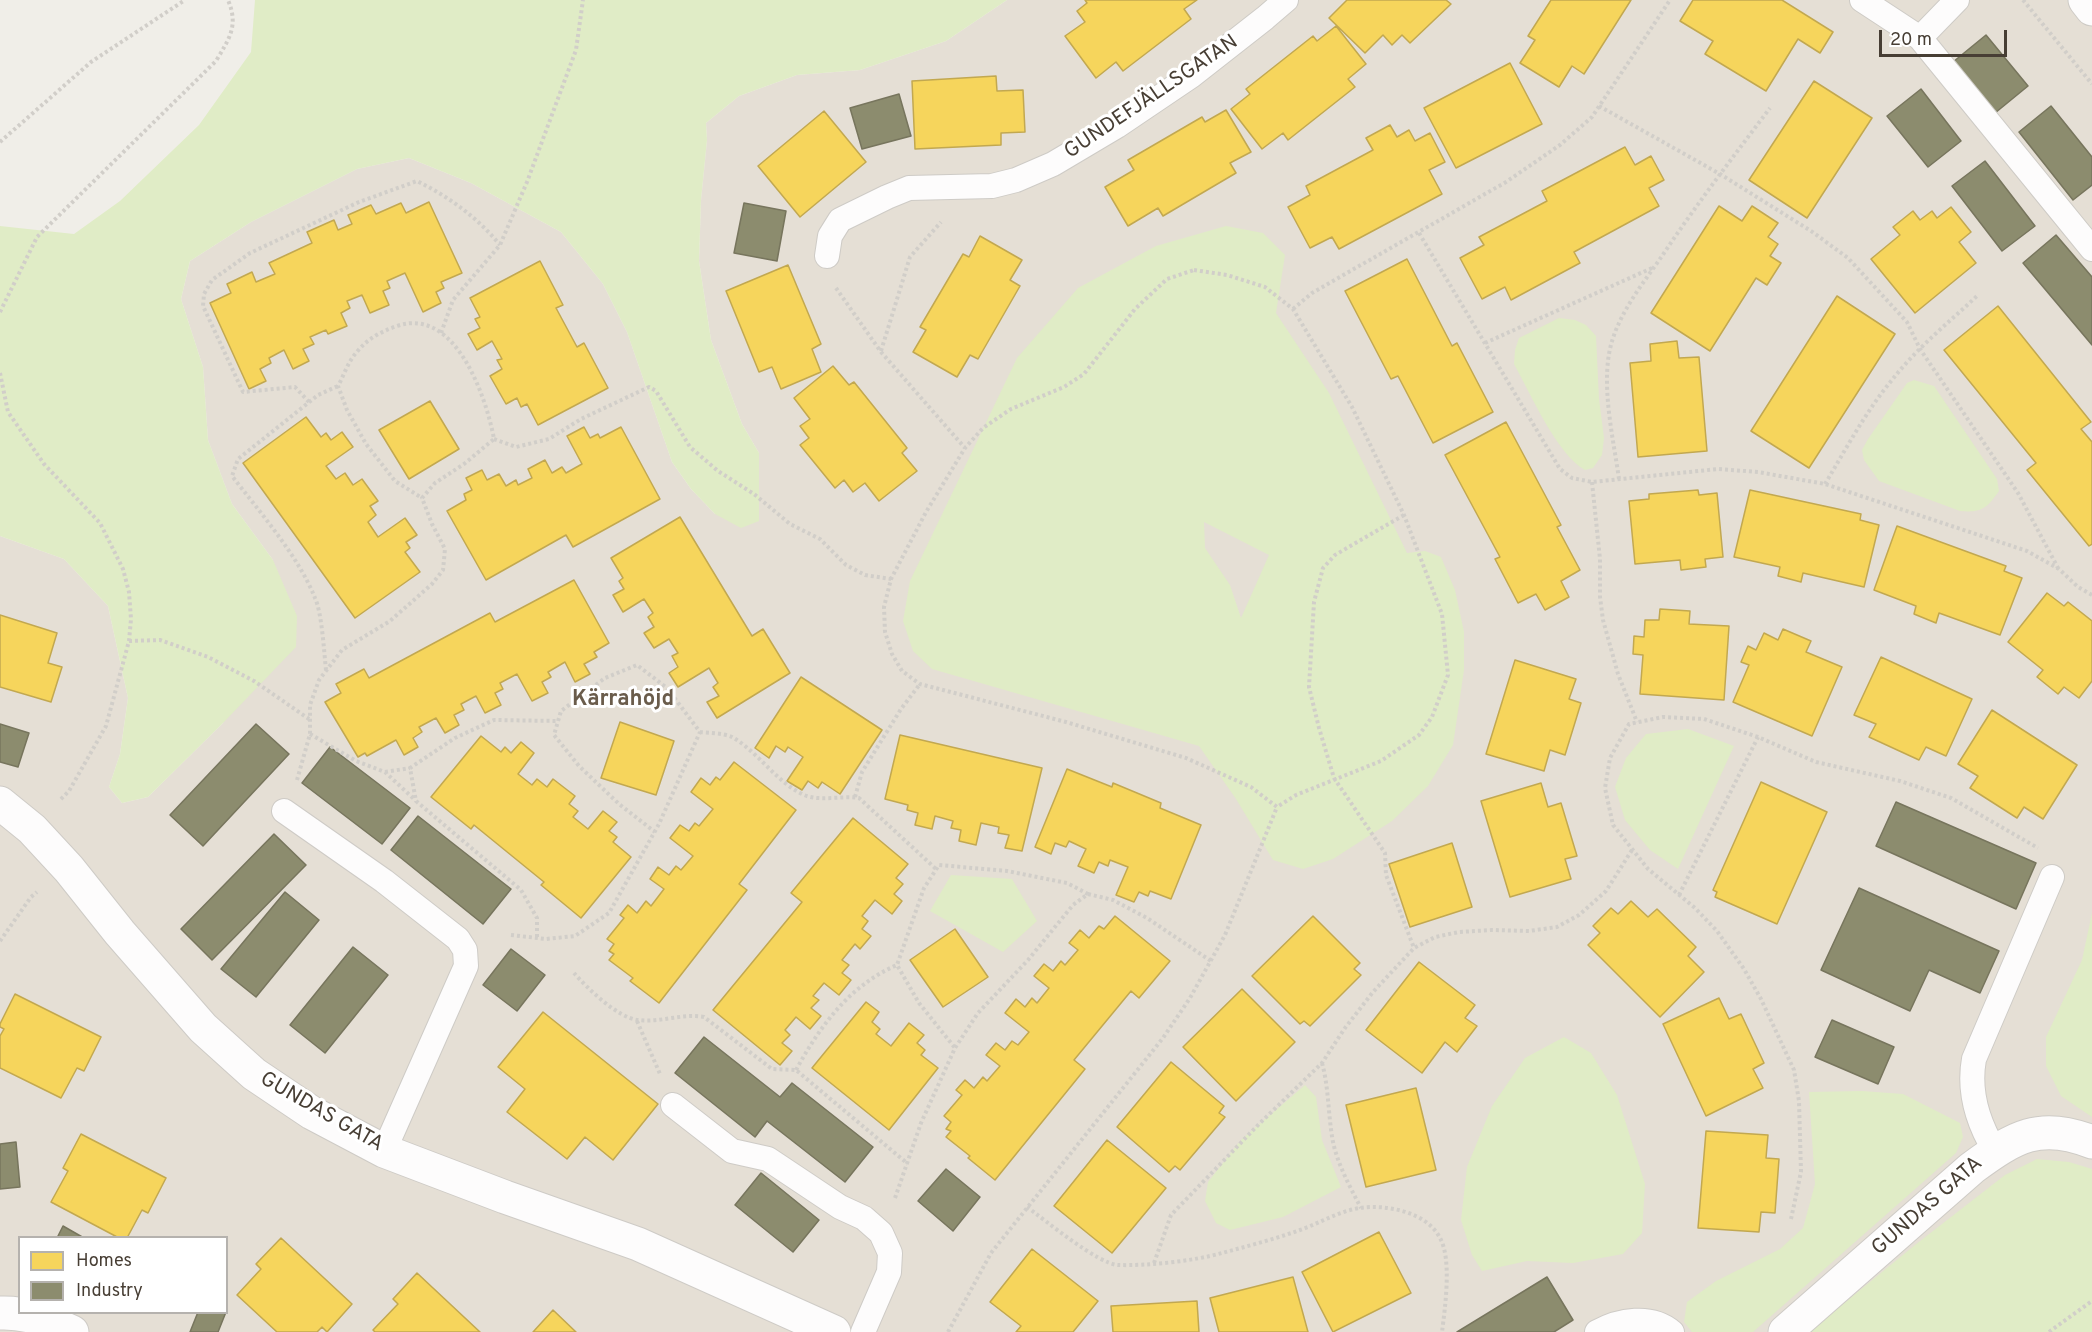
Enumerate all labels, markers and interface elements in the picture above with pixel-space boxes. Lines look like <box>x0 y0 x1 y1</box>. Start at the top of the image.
scale bar <box>1882 18 2010 56</box>
text: 20 m <box>1890 29 1932 52</box>
street label: GUNDEFJÄLLSGATAN <box>1060 31 1244 165</box>
district label: Kärrahöjd <box>572 688 674 714</box>
street label: GUNDAS GATA <box>255 1067 387 1159</box>
street label: GUNDAS GATA <box>1868 1152 1988 1262</box>
legend <box>18 1236 228 1314</box>
text: Homes <box>76 1250 132 1273</box>
text: Industry <box>76 1280 143 1303</box>

